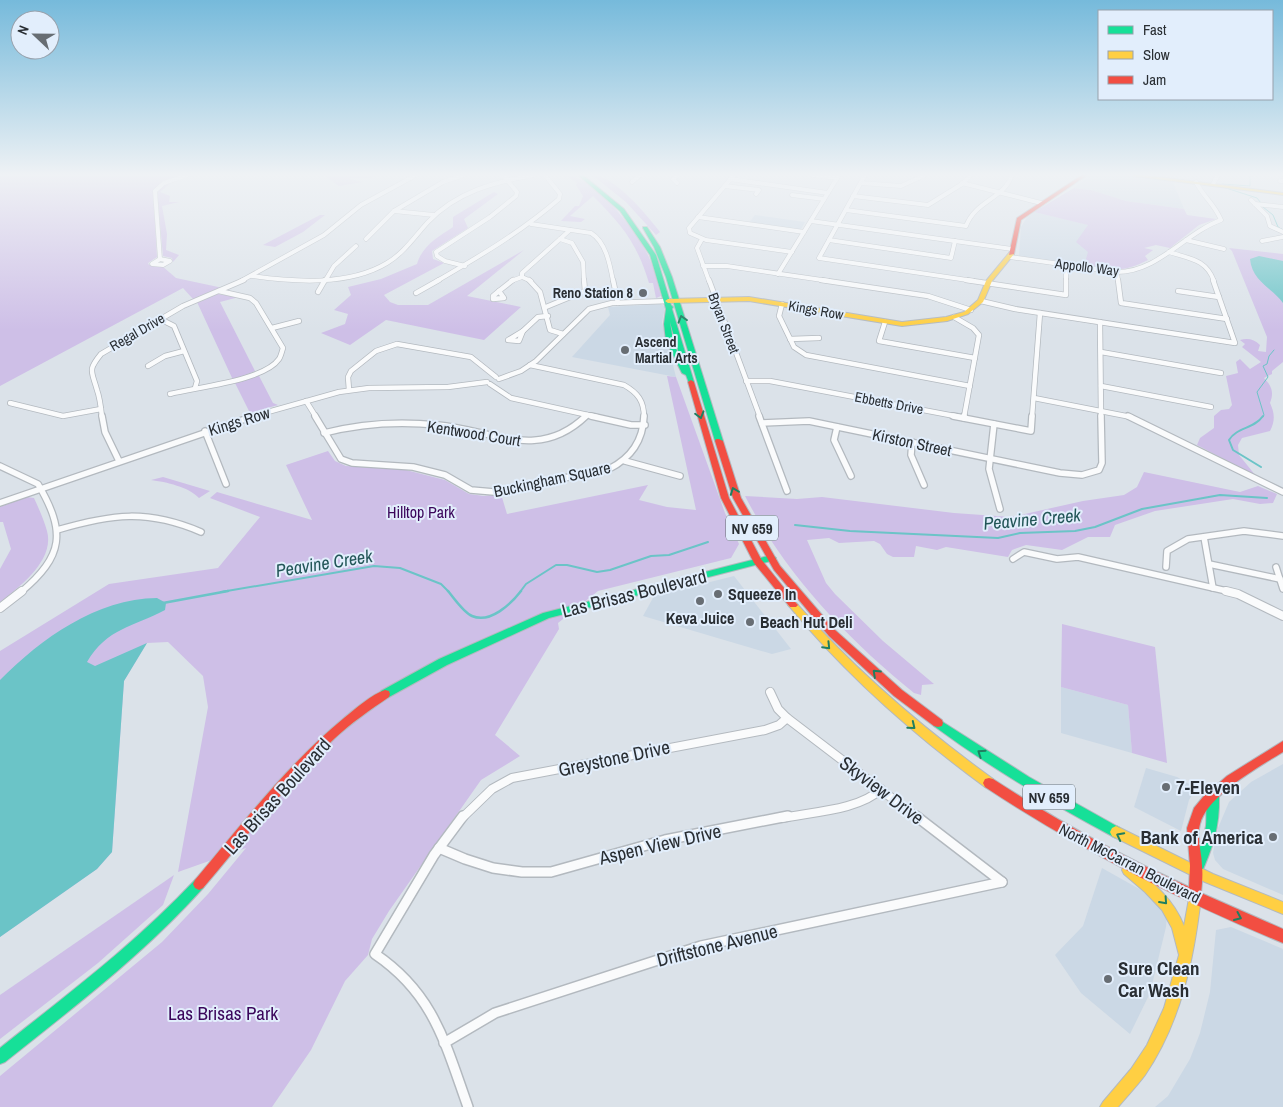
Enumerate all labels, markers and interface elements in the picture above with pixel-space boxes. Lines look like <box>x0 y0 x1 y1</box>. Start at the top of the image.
north arrow <box>10 10 60 60</box>
legend <box>1098 10 1273 100</box>
text: Fast <box>1143 19 1167 40</box>
text: N <box>13 23 33 37</box>
text: Slow <box>1143 44 1170 65</box>
text: Jam <box>1143 69 1166 90</box>
street label: Appollo Way <box>1053 254 1120 280</box>
place label: Reno Station 8 <box>553 284 633 302</box>
marker: Reno Station 8 <box>637 287 649 299</box>
street label: Bryan Street <box>704 290 744 356</box>
street label: Kings Row <box>787 296 846 324</box>
street label: Regal Drive <box>106 309 168 355</box>
one-way arrow <box>678 315 688 323</box>
place label: Ascend Martial Arts <box>635 333 698 367</box>
marker: Ascend Martial Arts <box>619 344 631 356</box>
street label: Ebbetts Drive <box>853 388 925 418</box>
street label: Kings Row <box>205 401 273 441</box>
one-way arrow <box>695 410 705 418</box>
street label: Kentwood Court <box>426 415 523 451</box>
street label: Kirston Street <box>870 423 954 461</box>
street label: Buckingham Square <box>492 456 612 502</box>
one-way arrow <box>730 487 741 496</box>
park label: Hilltop Park <box>387 501 455 523</box>
water label: Peavine Creek <box>982 502 1082 536</box>
road number: NV 659 <box>726 516 778 540</box>
water label: Peavine Creek <box>274 543 375 583</box>
street label: Las Brisas Boulevard <box>559 562 709 624</box>
place label: Squeeze In <box>728 583 797 605</box>
marker: Squeeze In <box>712 588 724 600</box>
marker: Keva Juice <box>694 595 706 607</box>
place label: Keva Juice <box>666 607 734 629</box>
place label: Beach Hut Deli <box>760 611 853 633</box>
marker: Beach Hut Deli <box>744 616 756 628</box>
one-way arrow <box>821 640 830 649</box>
one-way arrow <box>872 670 881 679</box>
one-way arrow <box>907 720 916 729</box>
street label: Las Brisas Boulevard <box>218 732 336 860</box>
street label: Greystone Drive <box>556 733 672 783</box>
street label: Skyview Drive <box>834 750 930 830</box>
one-way arrow <box>977 750 986 759</box>
place label: 7-Eleven <box>1176 774 1240 800</box>
marker: 7-Eleven <box>1160 781 1172 793</box>
road number: NV 659 <box>1023 784 1075 810</box>
street label: Aspen View Drive <box>595 817 724 871</box>
street label: North McCarran Boulevard <box>1055 818 1205 908</box>
place label: Bank of America <box>1141 824 1263 850</box>
marker: Bank of America <box>1267 831 1279 843</box>
one-way arrow <box>1117 832 1126 842</box>
one-way arrow <box>1158 896 1167 905</box>
one-way arrow <box>1233 910 1242 921</box>
street label: Driftstone Avenue <box>654 917 780 973</box>
place label: Sure Clean Car Wash <box>1118 955 1199 1003</box>
marker: Sure Clean Car Wash <box>1102 973 1114 985</box>
park label: Las Brisas Park <box>168 1000 278 1026</box>

